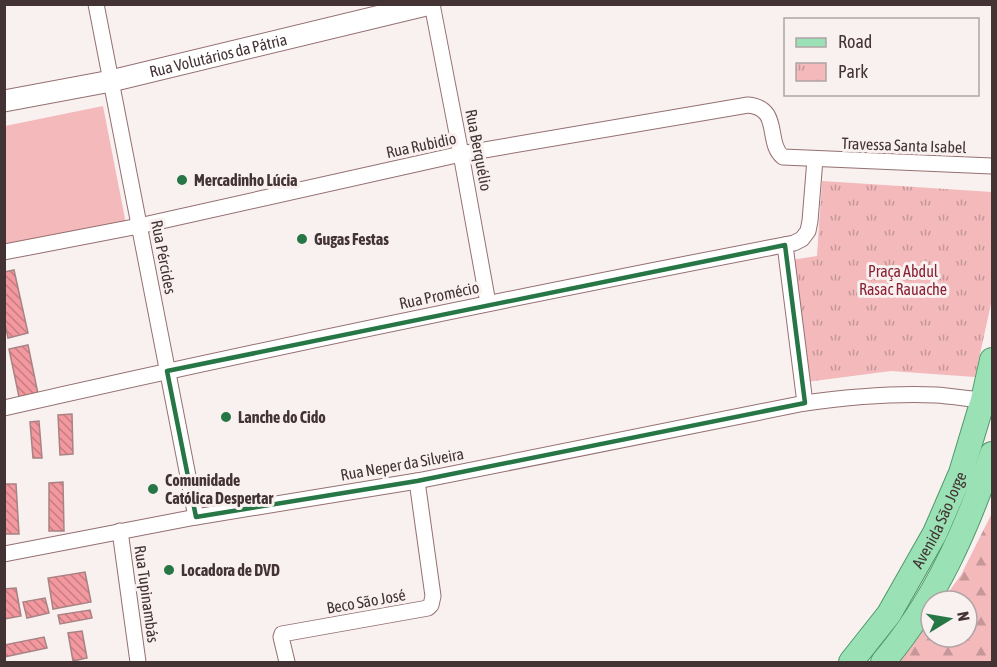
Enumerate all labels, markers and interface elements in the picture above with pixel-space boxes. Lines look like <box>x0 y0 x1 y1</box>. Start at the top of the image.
legend <box>784 18 979 96</box>
street label: Rua Volutários da Pátria <box>147 30 289 80</box>
text: Road <box>838 31 872 52</box>
text: Park <box>838 61 868 82</box>
street label: Rua Berquélio <box>461 108 496 193</box>
street label: Rua Rubidio <box>384 129 458 161</box>
street label: Travessa Santa Isabel <box>841 134 968 156</box>
place label: Mercadinho Lúcia <box>194 171 298 189</box>
marker: Mercadinho Lúcia <box>175 173 189 187</box>
street label: Rua Pércides <box>148 218 180 296</box>
place label: Gugas Festas <box>314 230 389 248</box>
marker: Gugas Festas <box>295 232 309 246</box>
park label: Praça Abdul Rasac Rauache <box>859 262 947 298</box>
street label: Rua Promécio <box>397 278 481 312</box>
place label: Lanche do Cido <box>238 408 326 426</box>
marker: Lanche do Cido <box>219 410 233 424</box>
street label: Rua Neper da Silveira <box>339 444 465 485</box>
street label: Avenida São Jorge <box>908 469 970 571</box>
place label: Comunidade Católica Despertar <box>165 471 273 507</box>
marker: Comunidade Católica Despertar <box>146 482 160 496</box>
street label: Rua Tupinambás <box>130 544 163 644</box>
place label: Locadora de DVD <box>181 561 280 579</box>
marker: Locadora de DVD <box>162 563 176 577</box>
street label: Beco São José <box>325 585 407 617</box>
north arrow <box>919 589 979 649</box>
text: N <box>954 610 973 622</box>

